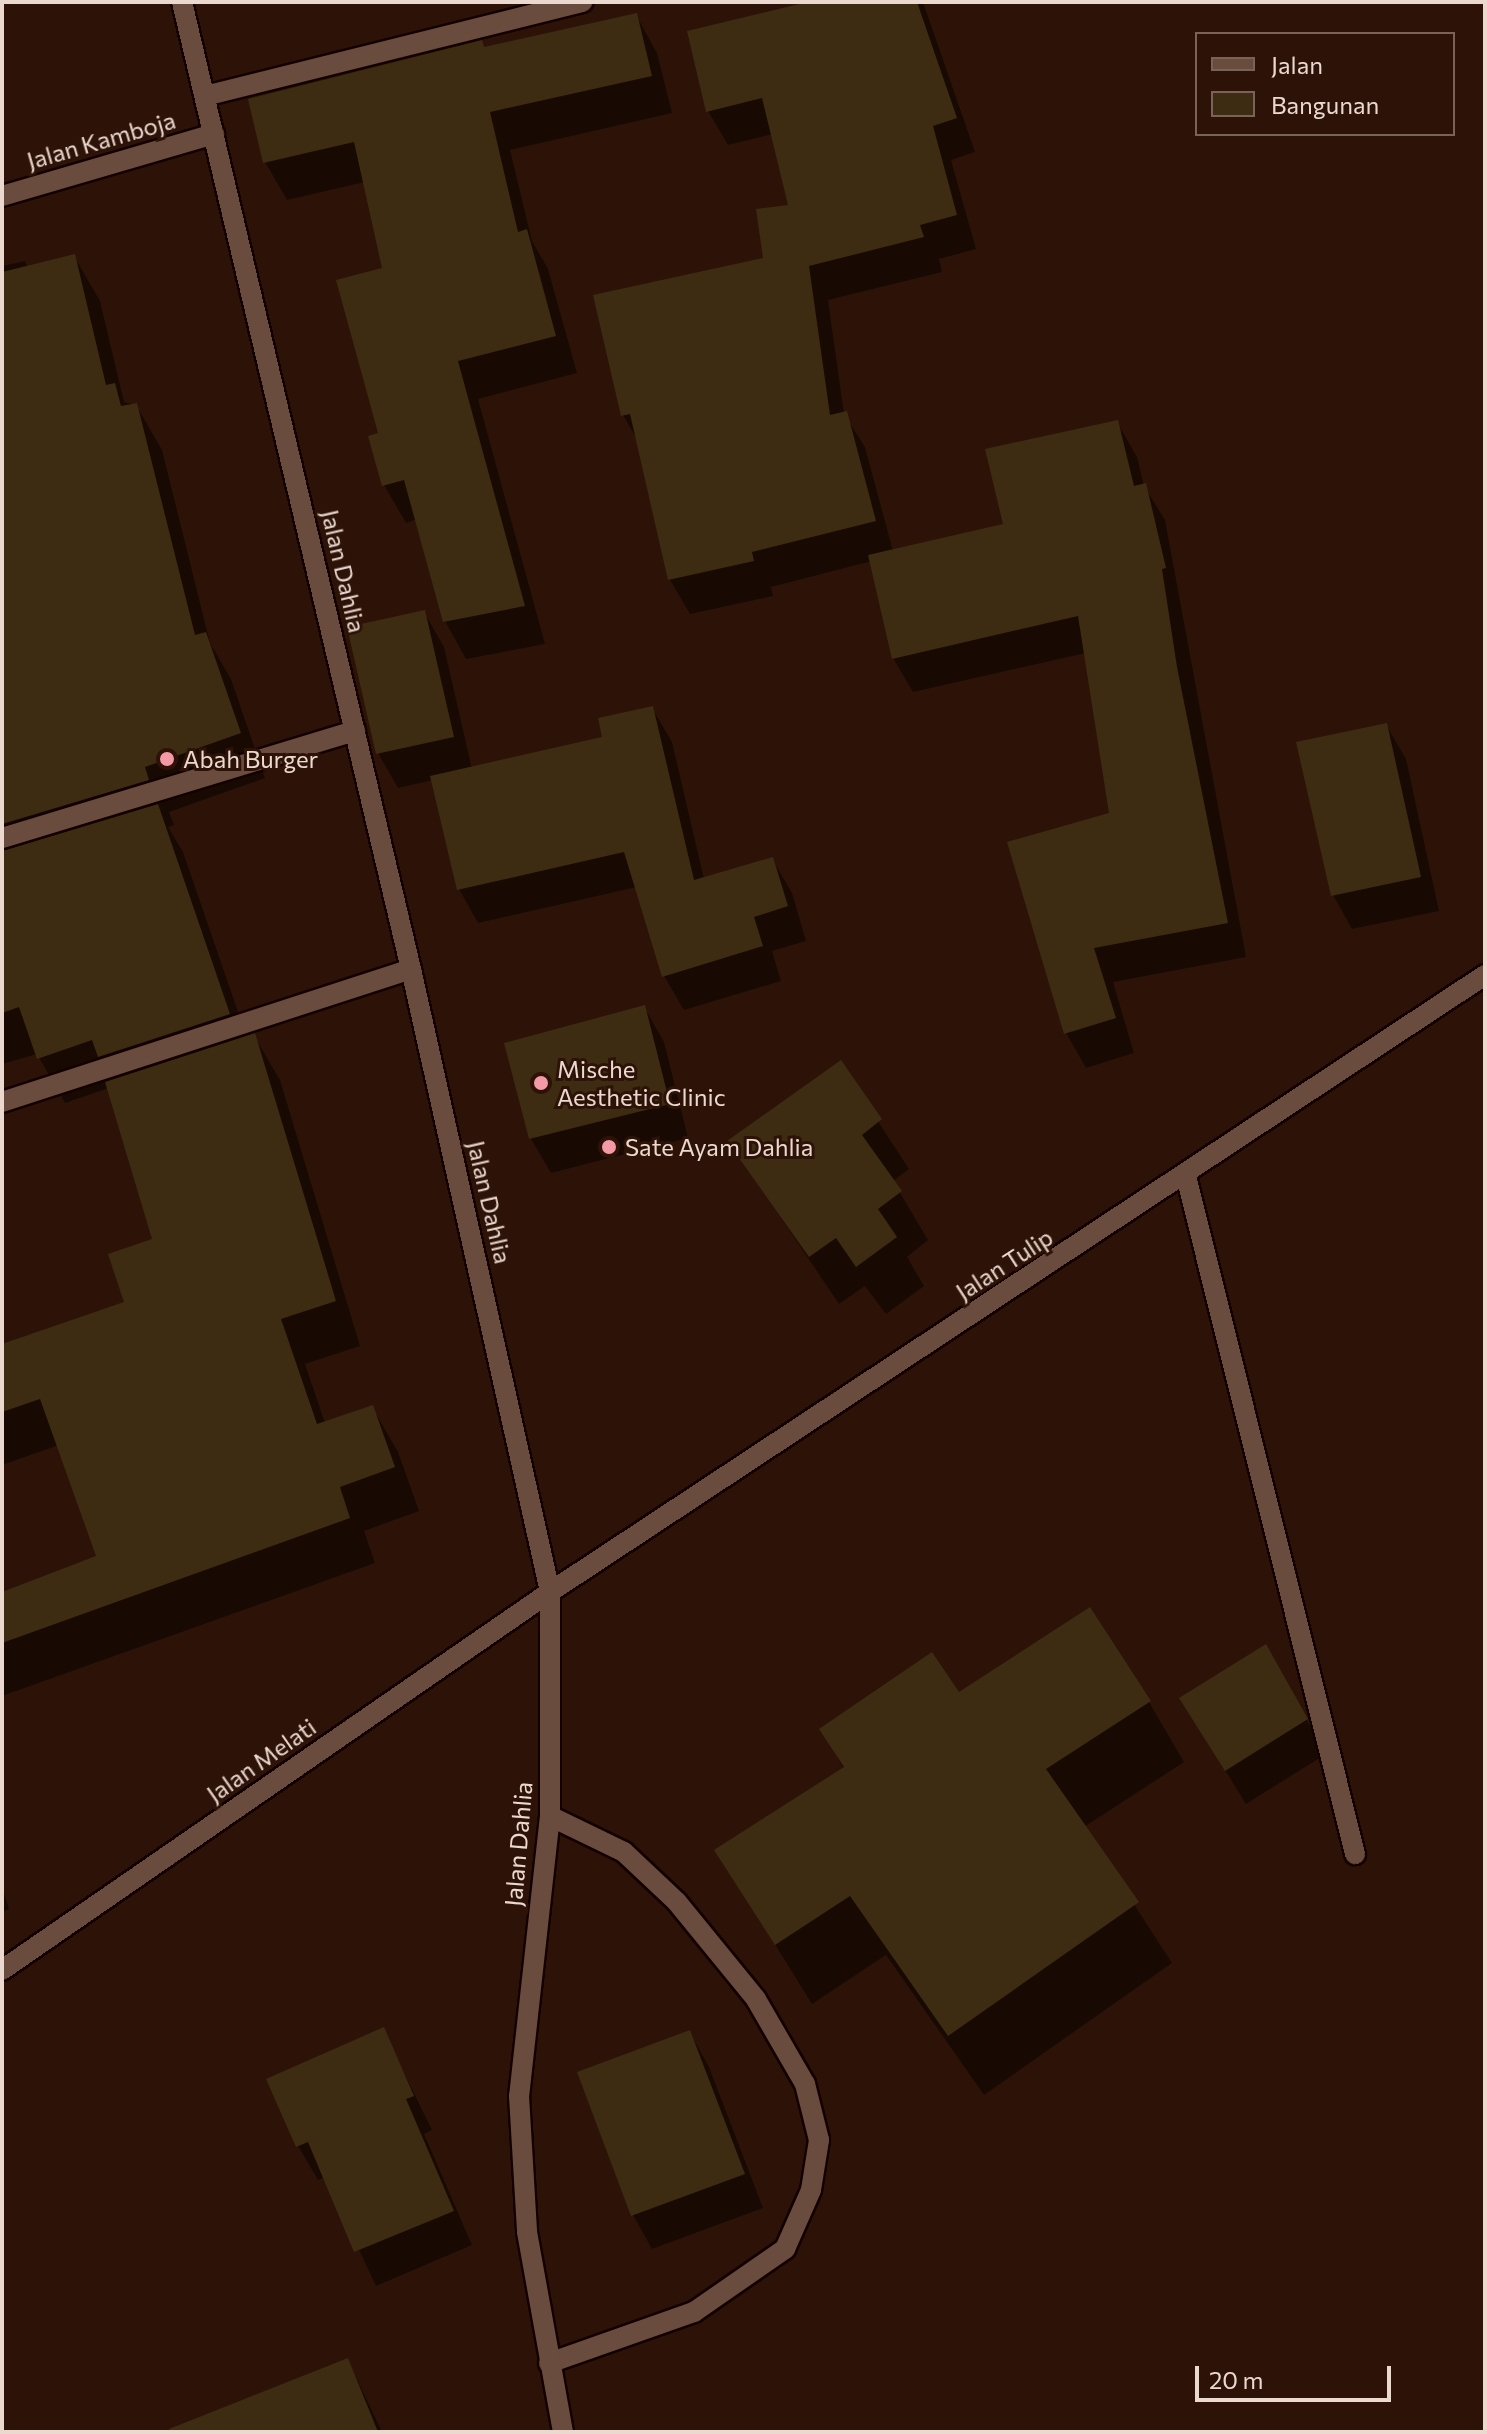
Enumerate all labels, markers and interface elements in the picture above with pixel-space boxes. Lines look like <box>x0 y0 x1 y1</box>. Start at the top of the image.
legend <box>1195 32 1455 136</box>
text: Jalan <box>1271 50 1323 79</box>
text: Bangunan <box>1271 90 1379 119</box>
street label: Jalan Kamboja <box>23 105 179 175</box>
street label: Jalan Dahlia <box>316 507 372 635</box>
place label: Abah Burger <box>183 745 318 773</box>
marker: Abah Burger <box>158 750 176 768</box>
place label: Mische Aesthetic Clinic <box>557 1055 726 1111</box>
marker: Mische Aesthetic Clinic <box>532 1074 550 1092</box>
place label: Sate Ayam Dahlia <box>625 1133 813 1161</box>
street label: Jalan Dahlia <box>462 1138 518 1266</box>
marker: Sate Ayam Dahlia <box>600 1138 618 1156</box>
street label: Jalan Tulip <box>950 1222 1058 1306</box>
street label: Jalan Melati <box>201 1712 321 1808</box>
street label: Jalan Dahlia <box>498 1780 538 1908</box>
scale bar <box>1199 2350 1395 2400</box>
text: 20 m <box>1209 2365 1263 2394</box>

